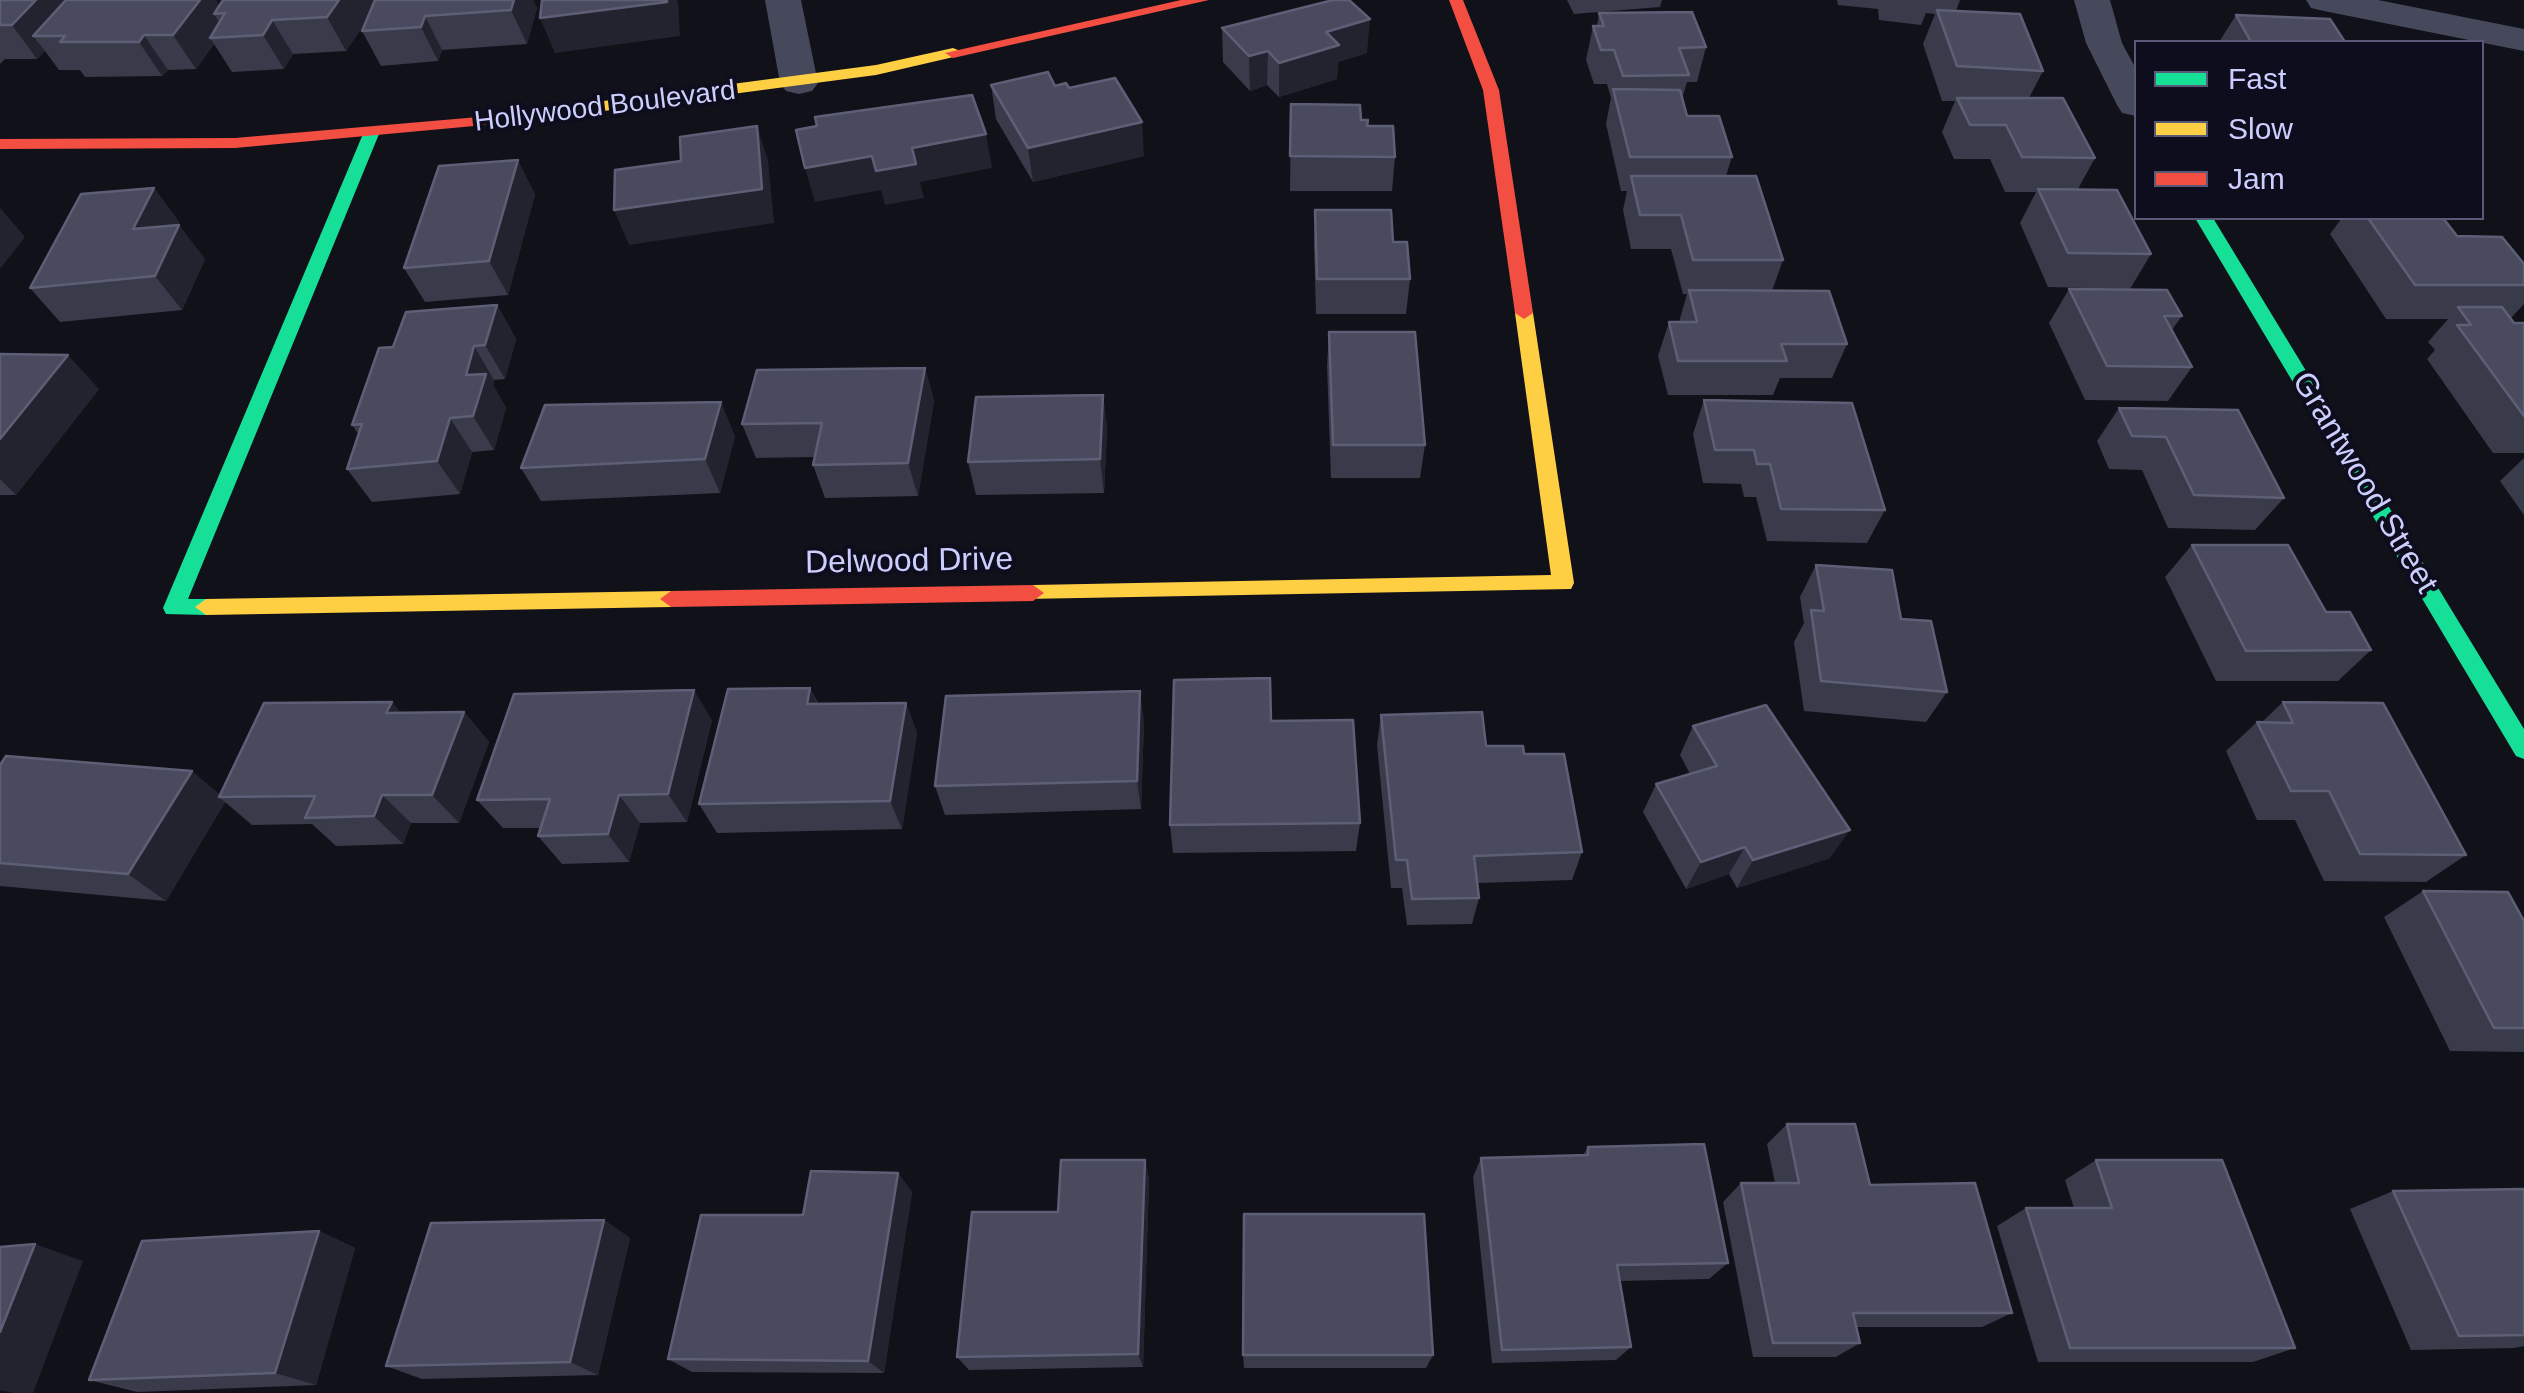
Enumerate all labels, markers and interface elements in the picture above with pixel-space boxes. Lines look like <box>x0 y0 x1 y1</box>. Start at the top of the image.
legend <box>2134 40 2484 220</box>
text: Fast <box>2228 62 2286 95</box>
street label: Hollywood Boulevard <box>472 74 738 140</box>
text: Slow <box>2228 112 2293 145</box>
text: Jam <box>2228 162 2285 195</box>
street label: Grantwood Street <box>2283 366 2445 600</box>
street label: Delwood Drive <box>805 541 1013 583</box>

